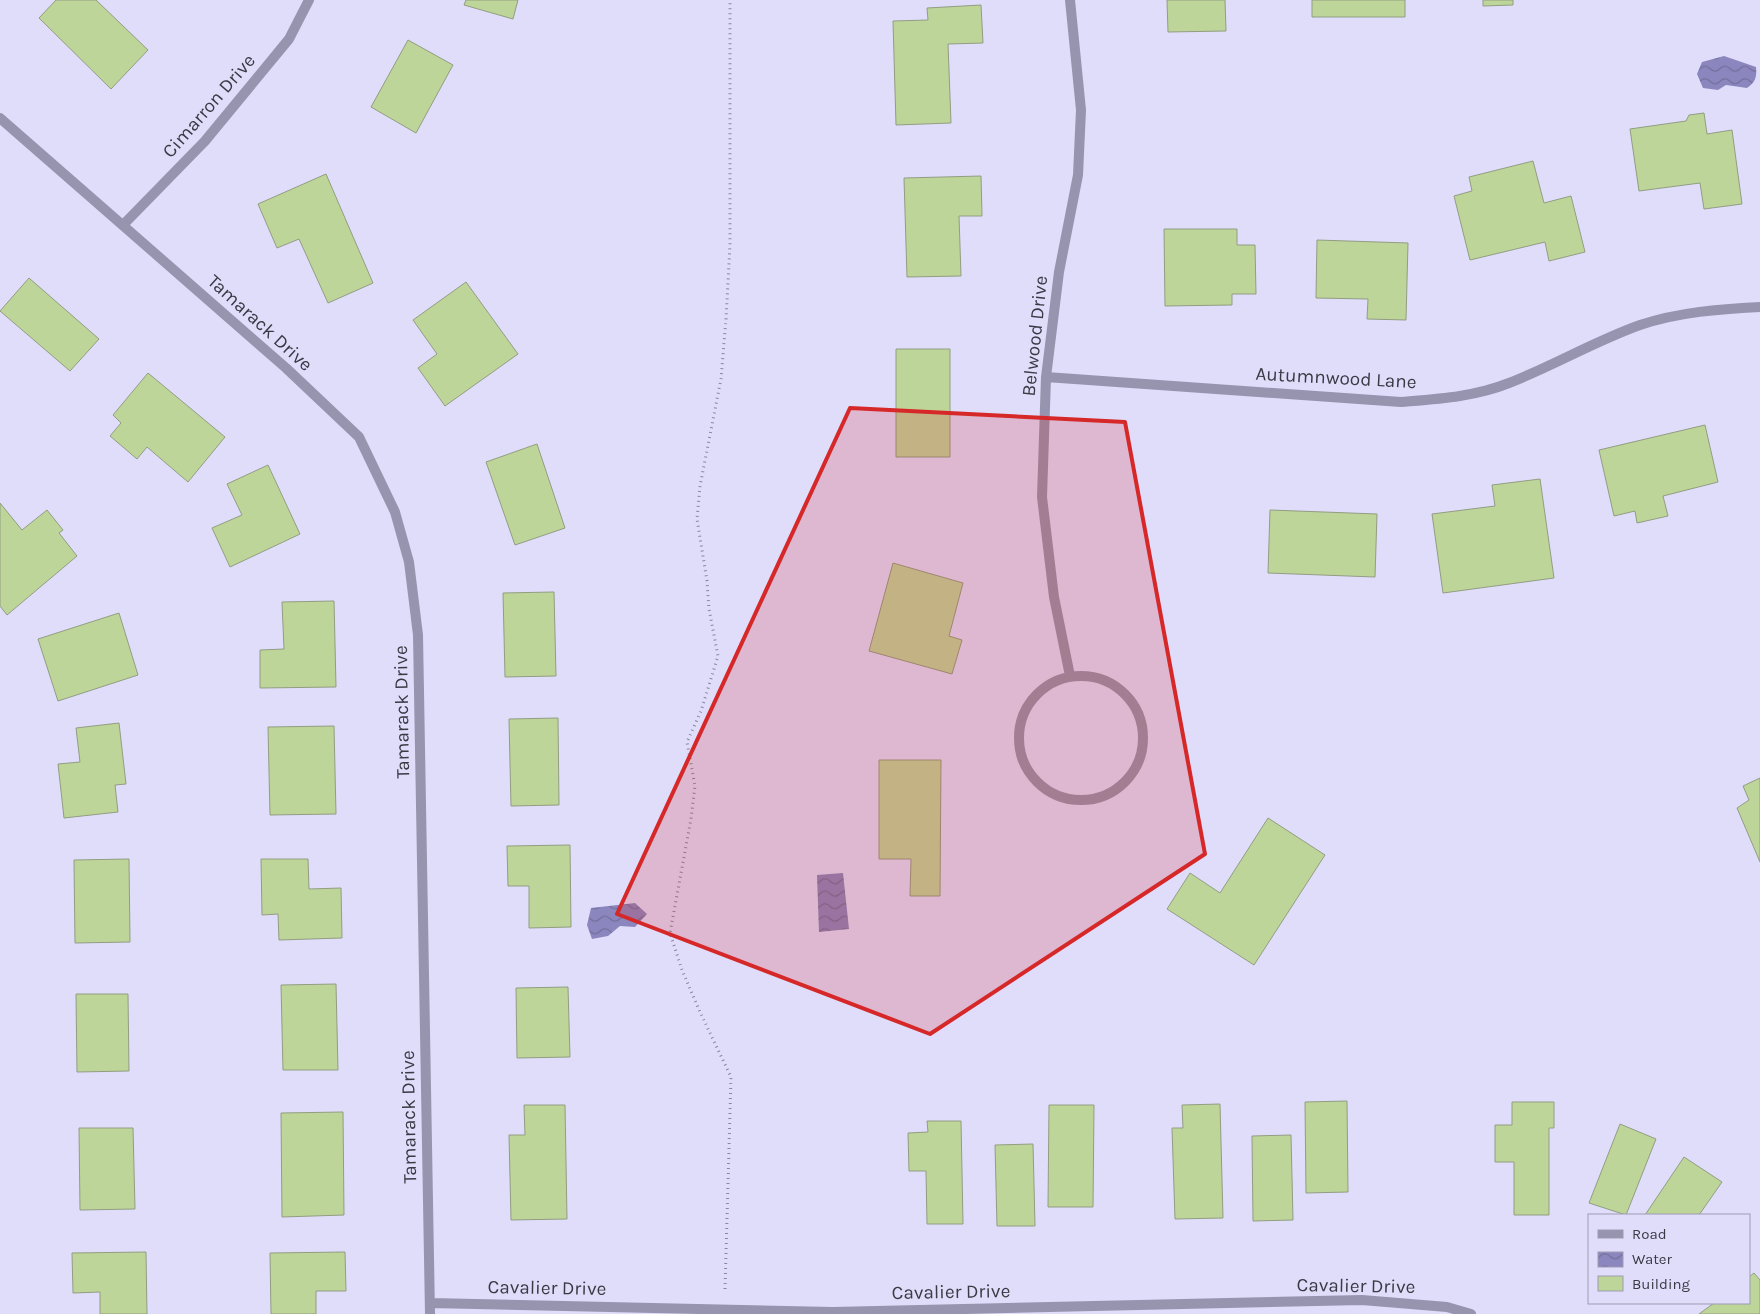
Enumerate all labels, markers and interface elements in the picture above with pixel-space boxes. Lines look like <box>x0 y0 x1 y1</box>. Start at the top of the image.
street label: Cimarron Drive <box>158 50 260 162</box>
street label: Tamarack Drive <box>203 270 317 376</box>
street label: Belwood Drive <box>1018 274 1052 398</box>
street label: Autumnwood Lane <box>1255 363 1417 393</box>
street label: Tamarack Drive <box>390 645 414 779</box>
street label: Tamarack Drive <box>397 1050 421 1184</box>
legend <box>1588 1214 1750 1304</box>
text: Road <box>1632 1225 1667 1243</box>
text: Water <box>1632 1250 1673 1268</box>
street label: Cavalier Drive <box>1297 1274 1415 1298</box>
text: Building <box>1632 1275 1690 1293</box>
street label: Cavalier Drive <box>488 1276 606 1300</box>
street label: Cavalier Drive <box>892 1280 1010 1304</box>

